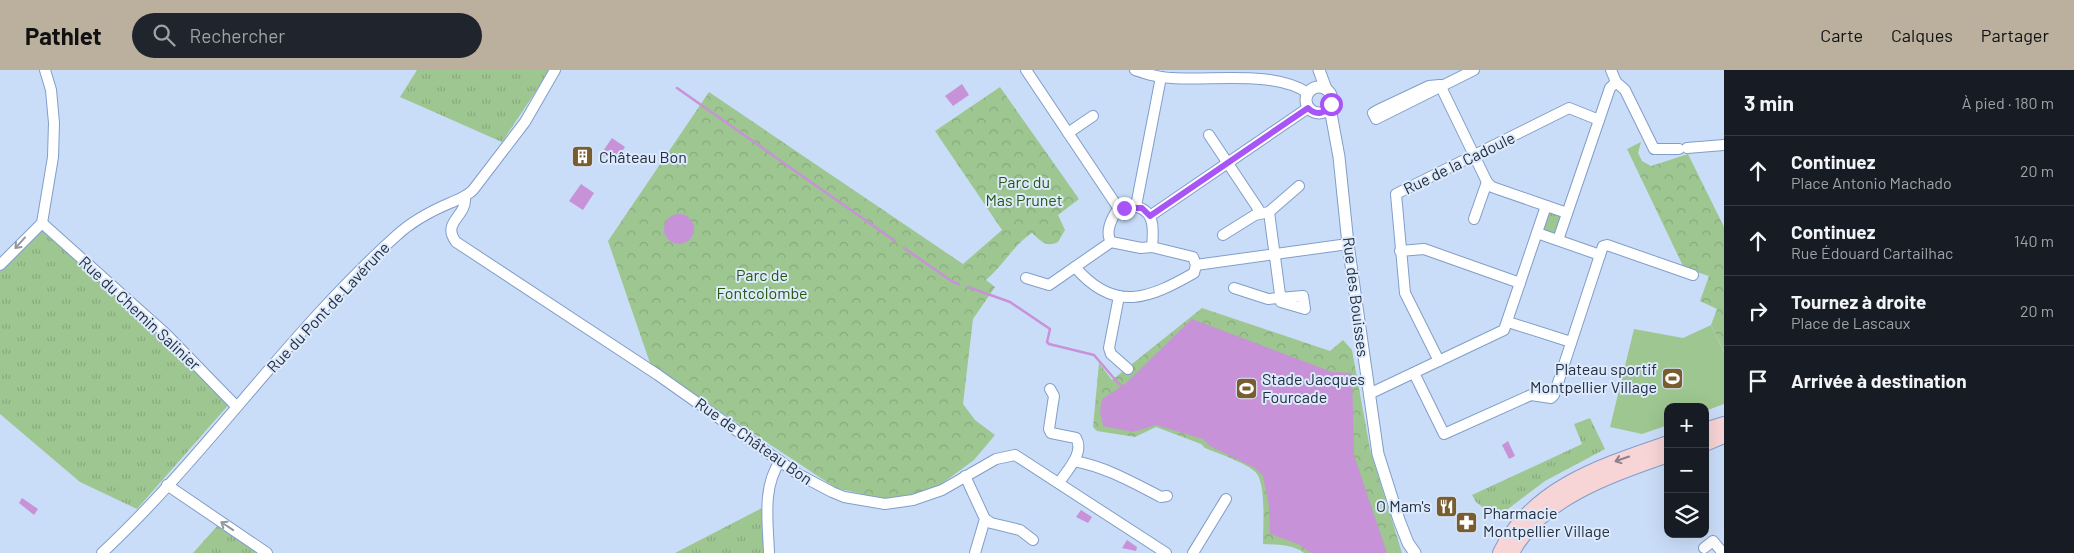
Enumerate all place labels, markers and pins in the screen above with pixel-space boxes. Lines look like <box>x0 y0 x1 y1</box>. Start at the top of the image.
building icon: Château Bon <box>571 145 595 169</box>
place label: Château Bon <box>599 147 687 166</box>
place label: Plateau sportif Montpellier Village <box>1530 359 1657 396</box>
sports icon: Plateau sportif Montpellier Village <box>1661 366 1685 390</box>
place label: Stade Jacques Fourcade <box>1262 369 1365 406</box>
sports icon: Stade Jacques Fourcade <box>1234 376 1258 400</box>
restaurant icon: O Mam's <box>1435 494 1459 518</box>
place label: O Mam's <box>1376 496 1431 515</box>
place label: Pharmacie Montpellier Village <box>1483 503 1610 540</box>
pharmacy icon: Pharmacie Montpellier Village <box>1455 510 1479 534</box>

